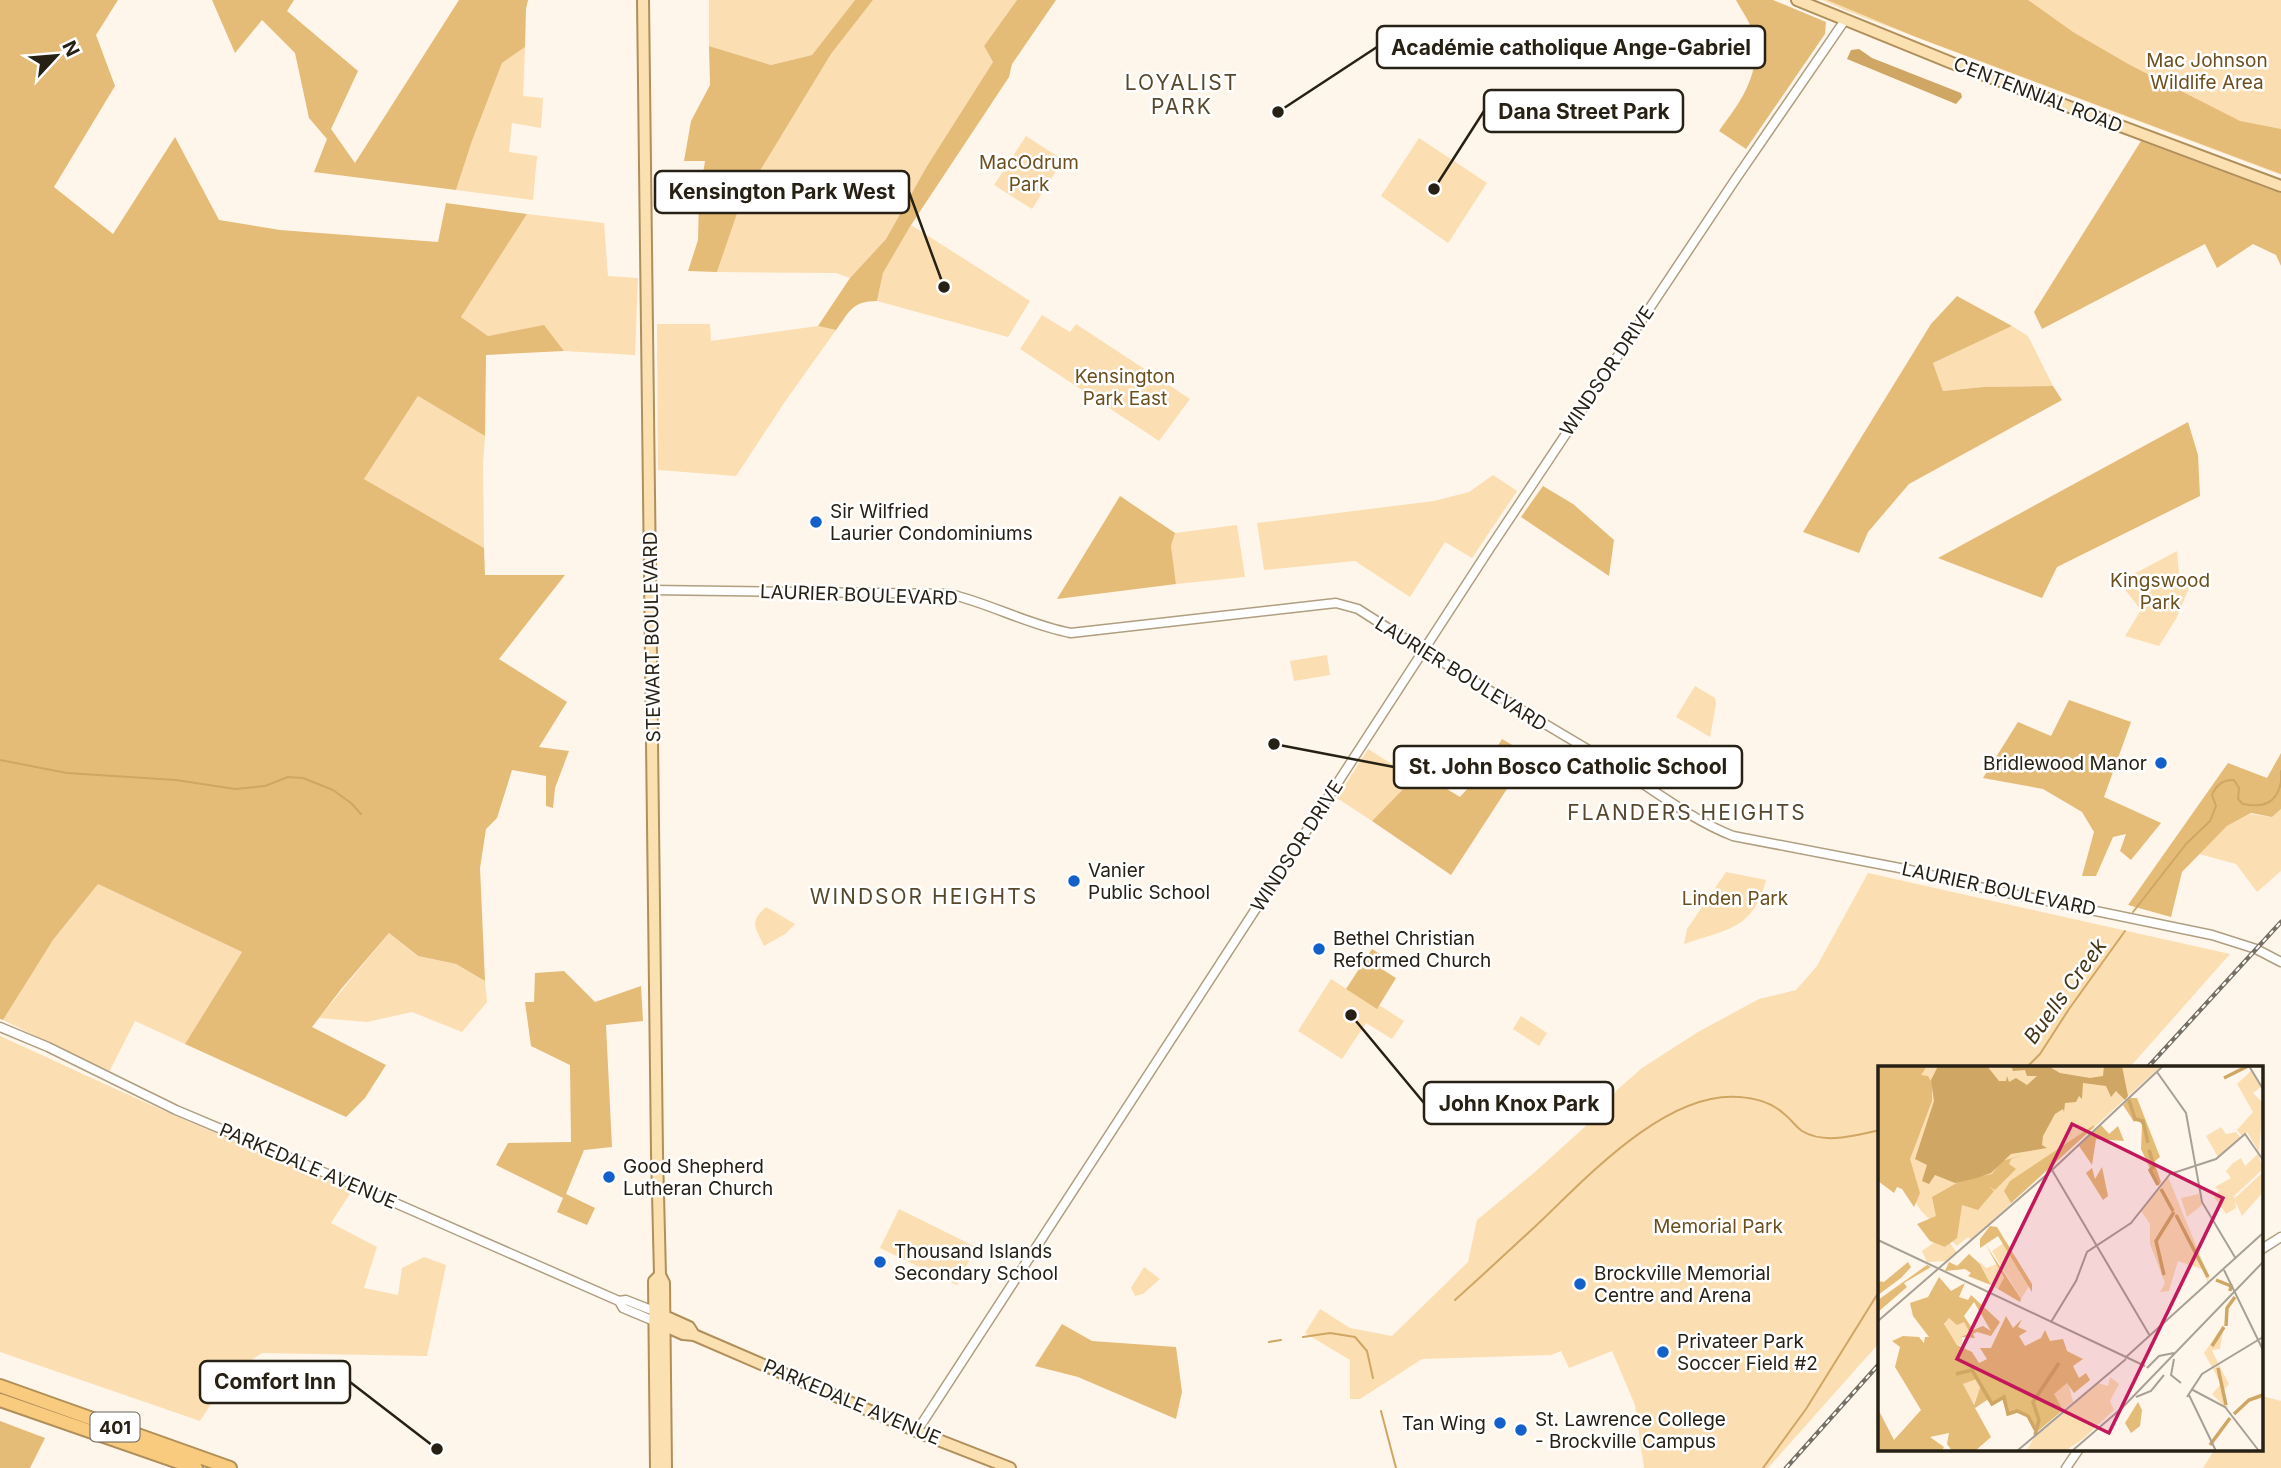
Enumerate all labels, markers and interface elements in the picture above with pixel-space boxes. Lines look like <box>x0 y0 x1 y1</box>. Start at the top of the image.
north arrow <box>21 21 91 91</box>
callout: Académie catholique Ange-Gabriel <box>1377 26 1765 68</box>
text: Académie catholique Ange-Gabriel <box>1391 35 1751 60</box>
text: N <box>57 37 84 60</box>
park label: Mac Johnson Wildlife Area <box>2146 49 2268 94</box>
street label: CENTENNIAL ROAD <box>1950 52 2126 138</box>
district label: LOYALIST PARK <box>1125 70 1239 119</box>
callout: Dana Street Park <box>1484 90 1683 132</box>
text: Dana Street Park <box>1498 99 1670 124</box>
park label: MacOdrum Park <box>979 151 1079 196</box>
callout: Kensington Park West <box>655 171 909 213</box>
text: Kensington Park West <box>669 179 895 204</box>
street label: WINDSOR DRIVE <box>1555 302 1659 440</box>
park label: Kensington Park East <box>1075 365 1175 410</box>
place label: Sir Wilfried Laurier Condominiums <box>830 500 1033 545</box>
marker: Sir Wilfried Laurier Condominiums <box>808 514 824 530</box>
street label: STEWART BOULEVARD <box>639 532 665 742</box>
park label: Kingswood Park <box>2110 569 2210 614</box>
street label: LAURIER BOULEVARD <box>760 580 958 610</box>
street label: LAURIER BOULEVARD <box>1371 612 1551 736</box>
callout: St. John Bosco Catholic School <box>1394 746 1742 788</box>
place label: Bridlewood Manor <box>1983 752 2147 775</box>
text: St. John Bosco Catholic School <box>1409 754 1727 779</box>
marker: Bridlewood Manor <box>2153 755 2169 771</box>
street label: WINDSOR DRIVE <box>1246 776 1348 916</box>
district label: FLANDERS HEIGHTS <box>1567 800 1807 825</box>
street label: LAURIER BOULEVARD <box>1900 857 2098 921</box>
place label: Vanier Public School <box>1088 859 1210 904</box>
marker: Vanier Public School <box>1066 873 1082 889</box>
district label: WINDSOR HEIGHTS <box>810 884 1038 909</box>
park label: Linden Park <box>1682 887 1789 910</box>
place label: Bethel Christian Reformed Church <box>1333 927 1491 972</box>
water label: Buells Creek <box>2018 933 2112 1049</box>
marker: Bethel Christian Reformed Church <box>1311 941 1327 957</box>
inset map <box>1878 1066 2264 1450</box>
callout: John Knox Park <box>1424 1082 1613 1124</box>
text: John Knox Park <box>1439 1091 1600 1116</box>
street label: PARKEDALE AVENUE <box>216 1118 400 1214</box>
place label: Good Shepherd Lutheran Church <box>623 1155 773 1200</box>
marker: Good Shepherd Lutheran Church <box>601 1169 617 1185</box>
park label: Memorial Park <box>1653 1215 1783 1238</box>
place label: Thousand Islands Secondary School <box>894 1240 1058 1285</box>
marker: Thousand Islands Secondary School <box>872 1254 888 1270</box>
place label: Brockville Memorial Centre and Arena <box>1594 1262 1770 1307</box>
marker: Brockville Memorial Centre and Arena <box>1572 1276 1588 1292</box>
place label: Privateer Park Soccer Field #2 <box>1677 1330 1818 1375</box>
marker: Privateer Park Soccer Field #2 <box>1655 1344 1671 1360</box>
street label: PARKEDALE AVENUE <box>760 1354 944 1450</box>
callout: Comfort Inn <box>200 1361 350 1403</box>
text: Comfort Inn <box>214 1369 336 1394</box>
place label: St. Lawrence College - Brockville Campus <box>1535 1408 1726 1453</box>
road number: 401 <box>90 1412 140 1442</box>
place label: Tan Wing <box>1402 1412 1486 1435</box>
marker: Tan Wing <box>1492 1415 1508 1431</box>
marker: St. Lawrence College - Brockville Campus <box>1513 1422 1529 1438</box>

